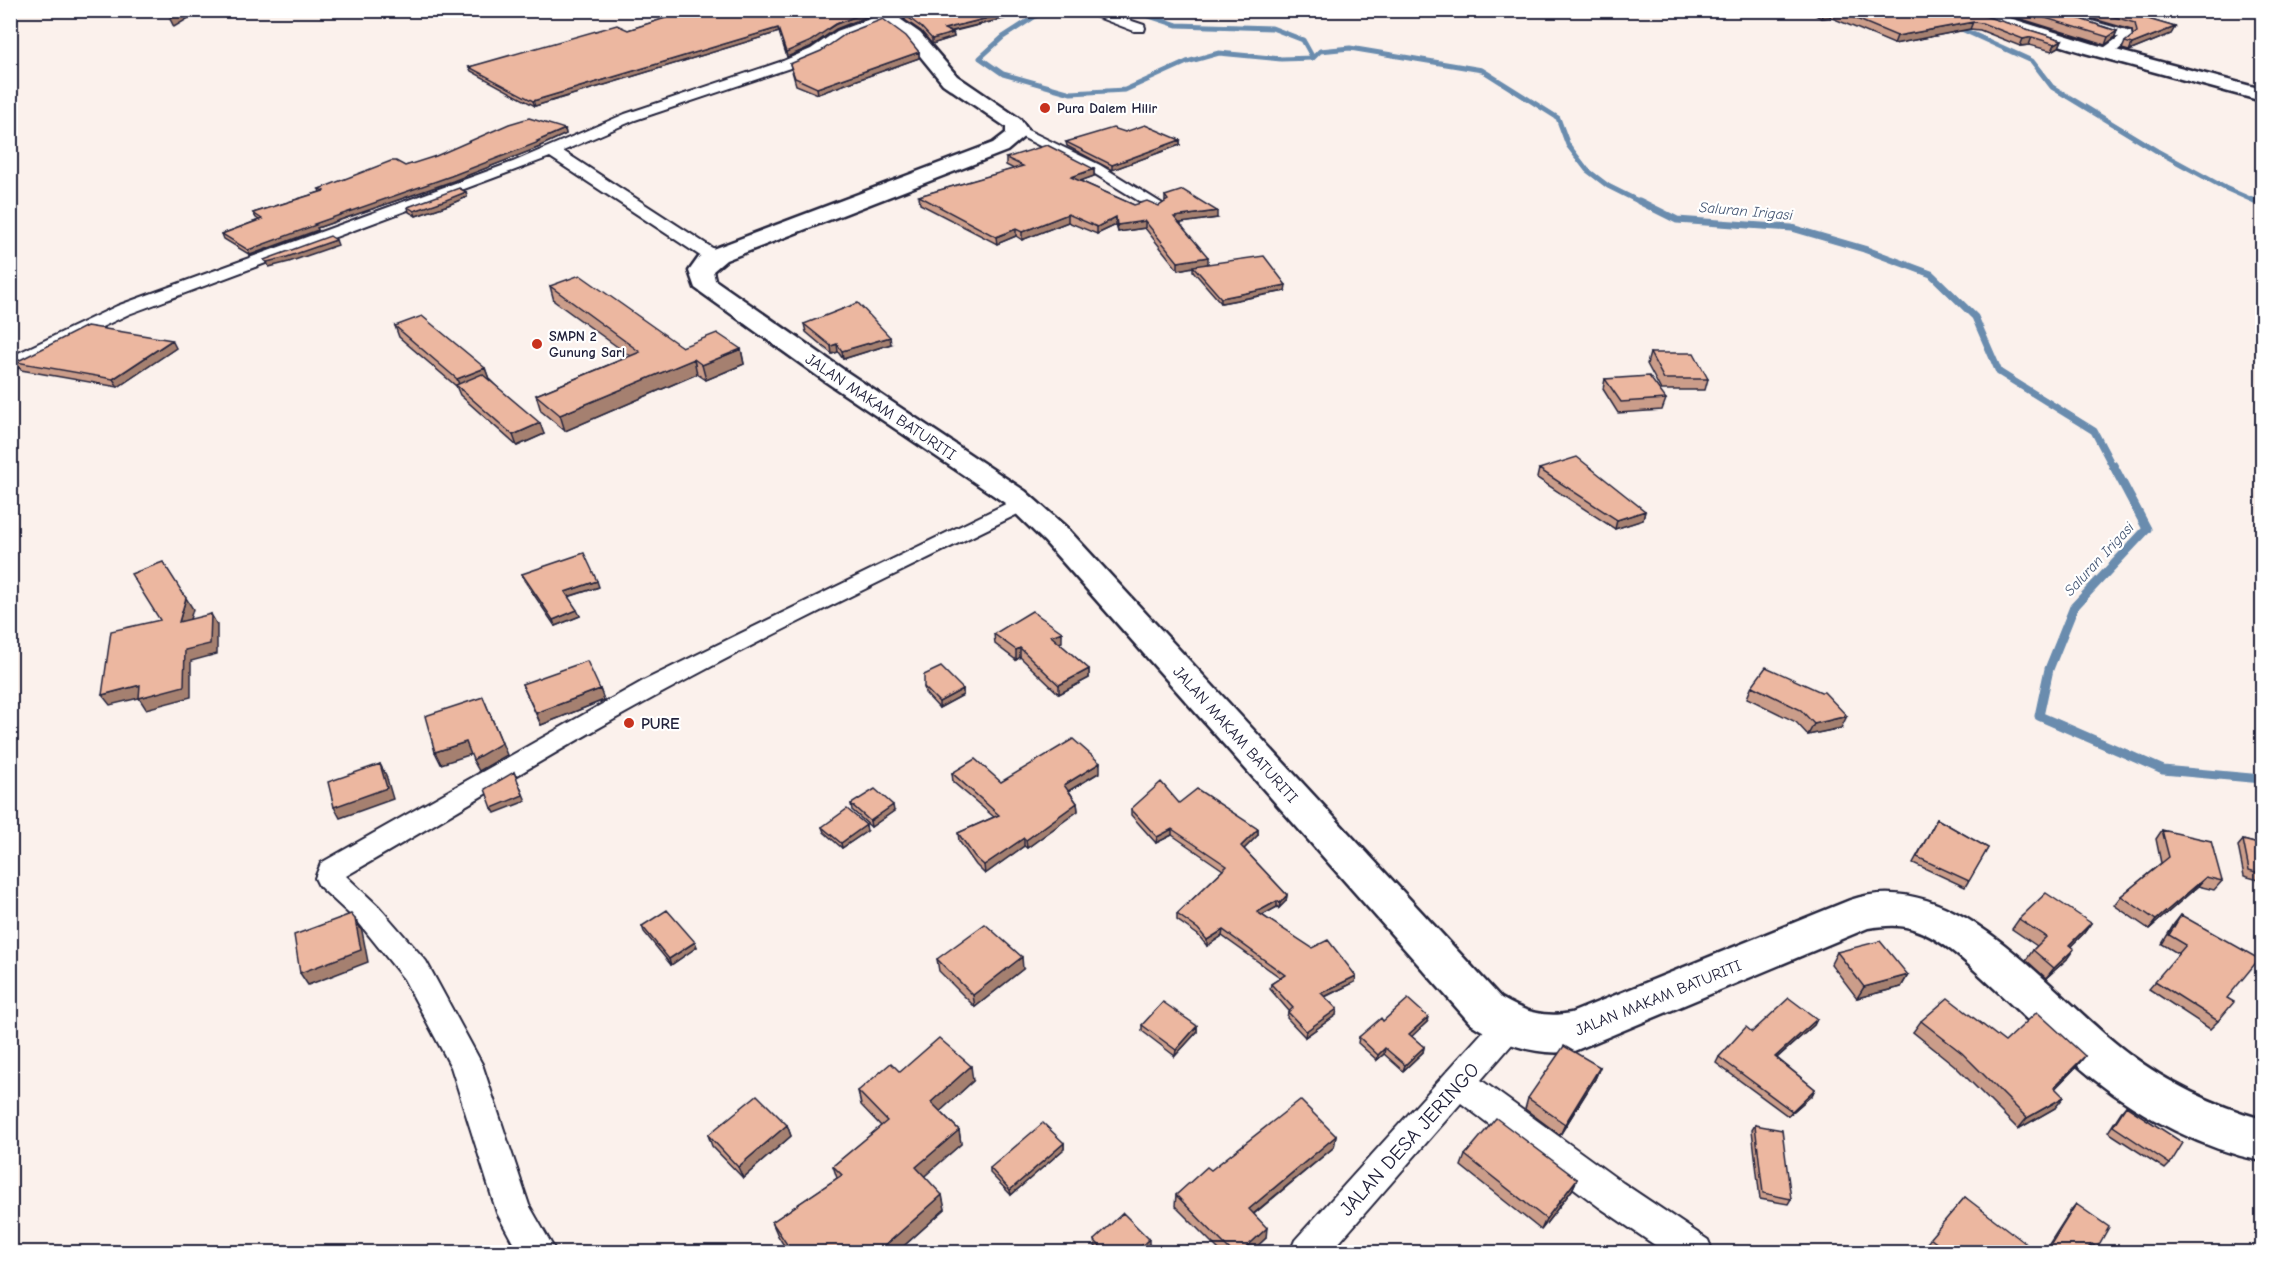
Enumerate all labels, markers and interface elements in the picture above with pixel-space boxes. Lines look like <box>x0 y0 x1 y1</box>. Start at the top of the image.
place label: Pura Dalem Hilir <box>1057 100 1158 117</box>
marker: Pura Dalem Hilir <box>1038 101 1052 115</box>
water label: Saluran Irigasi <box>1698 198 1794 224</box>
place label: SMPN 2 Gunung Sari <box>549 328 625 361</box>
marker: SMPN 2 Gunung Sari <box>530 337 544 351</box>
street label: JALAN MAKAM BATURITI <box>802 350 959 464</box>
water label: Saluran Irigasi <box>2060 518 2138 600</box>
street label: JALAN MAKAM BATURITI <box>1169 663 1301 807</box>
place label: PURE <box>641 715 680 733</box>
marker: PURE <box>622 716 636 730</box>
street label: JALAN MAKAM BATURITI <box>1573 956 1744 1039</box>
street label: JALAN DESA JERINGO <box>1335 1058 1484 1220</box>

